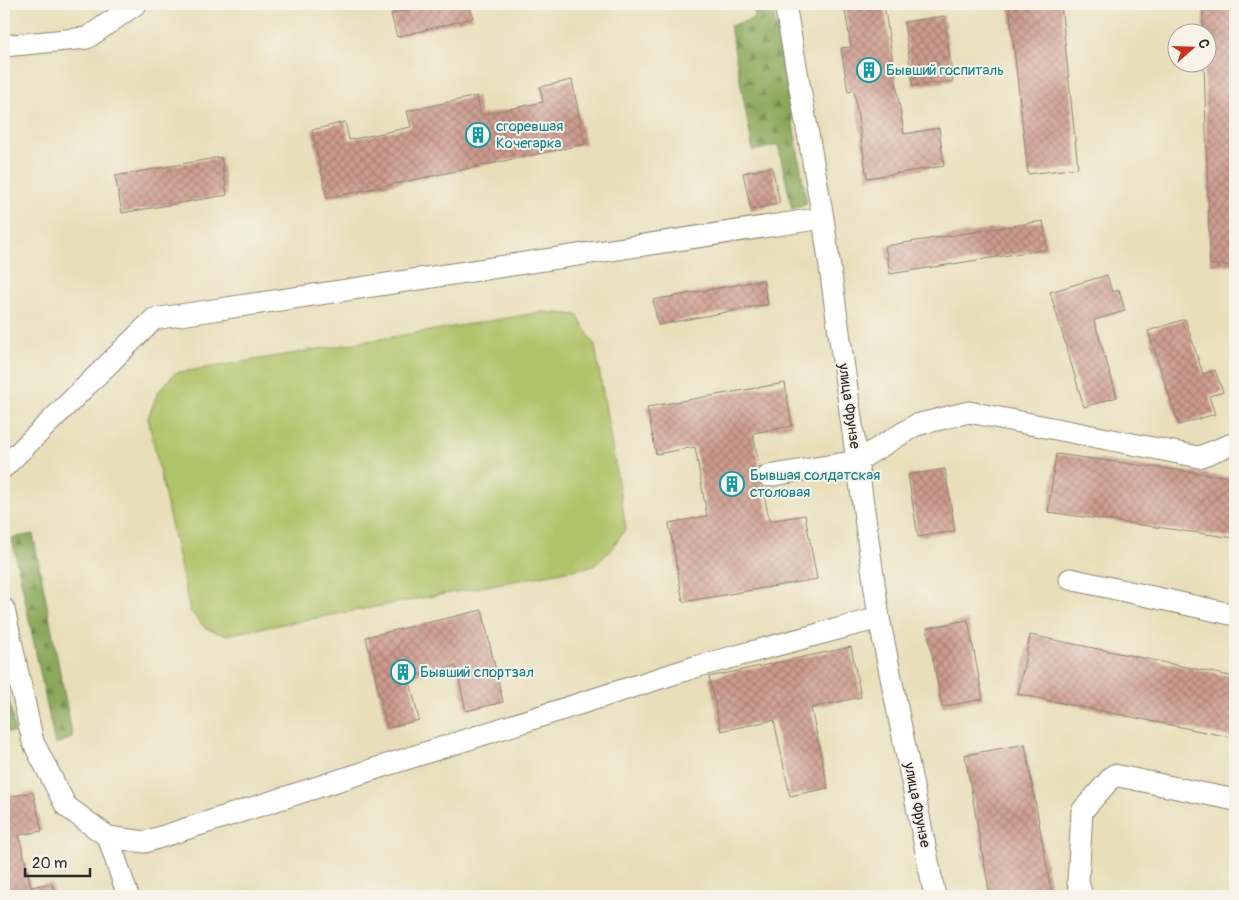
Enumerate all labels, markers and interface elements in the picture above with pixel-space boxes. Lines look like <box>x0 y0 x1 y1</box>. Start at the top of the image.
north arrow <box>1166 22 1216 72</box>
text: С <box>1194 37 1213 51</box>
building icon: Бывший госпиталь <box>856 57 882 83</box>
place label: Бывший госпиталь <box>886 61 1004 80</box>
place label: сгоревшая Кочегарка <box>496 117 563 153</box>
building icon: сгоревшая Кочегарка <box>465 122 491 148</box>
street label: улица Фрунзе <box>833 361 864 451</box>
place label: Бывшая солдатская столовая <box>750 466 880 502</box>
building icon: Бывшая солдатская столовая <box>719 471 745 497</box>
building icon: Бывший спортзал <box>390 659 416 685</box>
place label: Бывший спортзал <box>420 663 534 682</box>
street label: улица Фрунзе <box>899 760 935 850</box>
scale bar <box>25 845 90 877</box>
text: 20 m <box>32 854 67 873</box>

